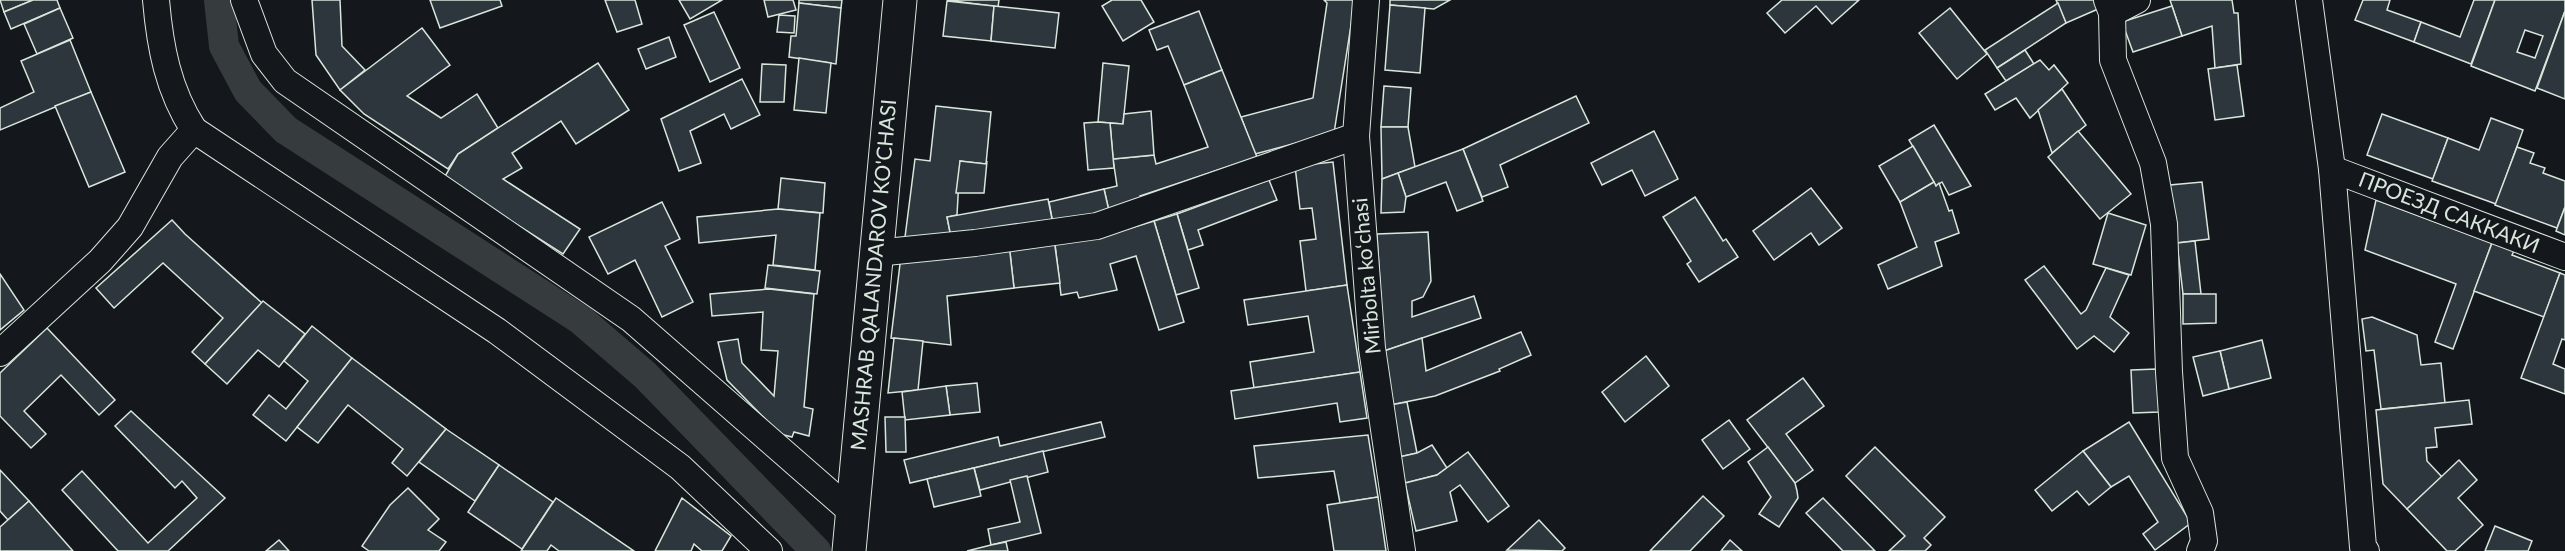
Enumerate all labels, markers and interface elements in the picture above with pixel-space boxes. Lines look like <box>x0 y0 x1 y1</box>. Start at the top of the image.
street label: MASHRAB QALANDAROV KO'CHASI <box>845 98 900 452</box>
street label: ПРОЕЗД САККАКИ <box>2356 166 2543 258</box>
street label: Mirbolta koʻchasi <box>1346 197 1385 355</box>

